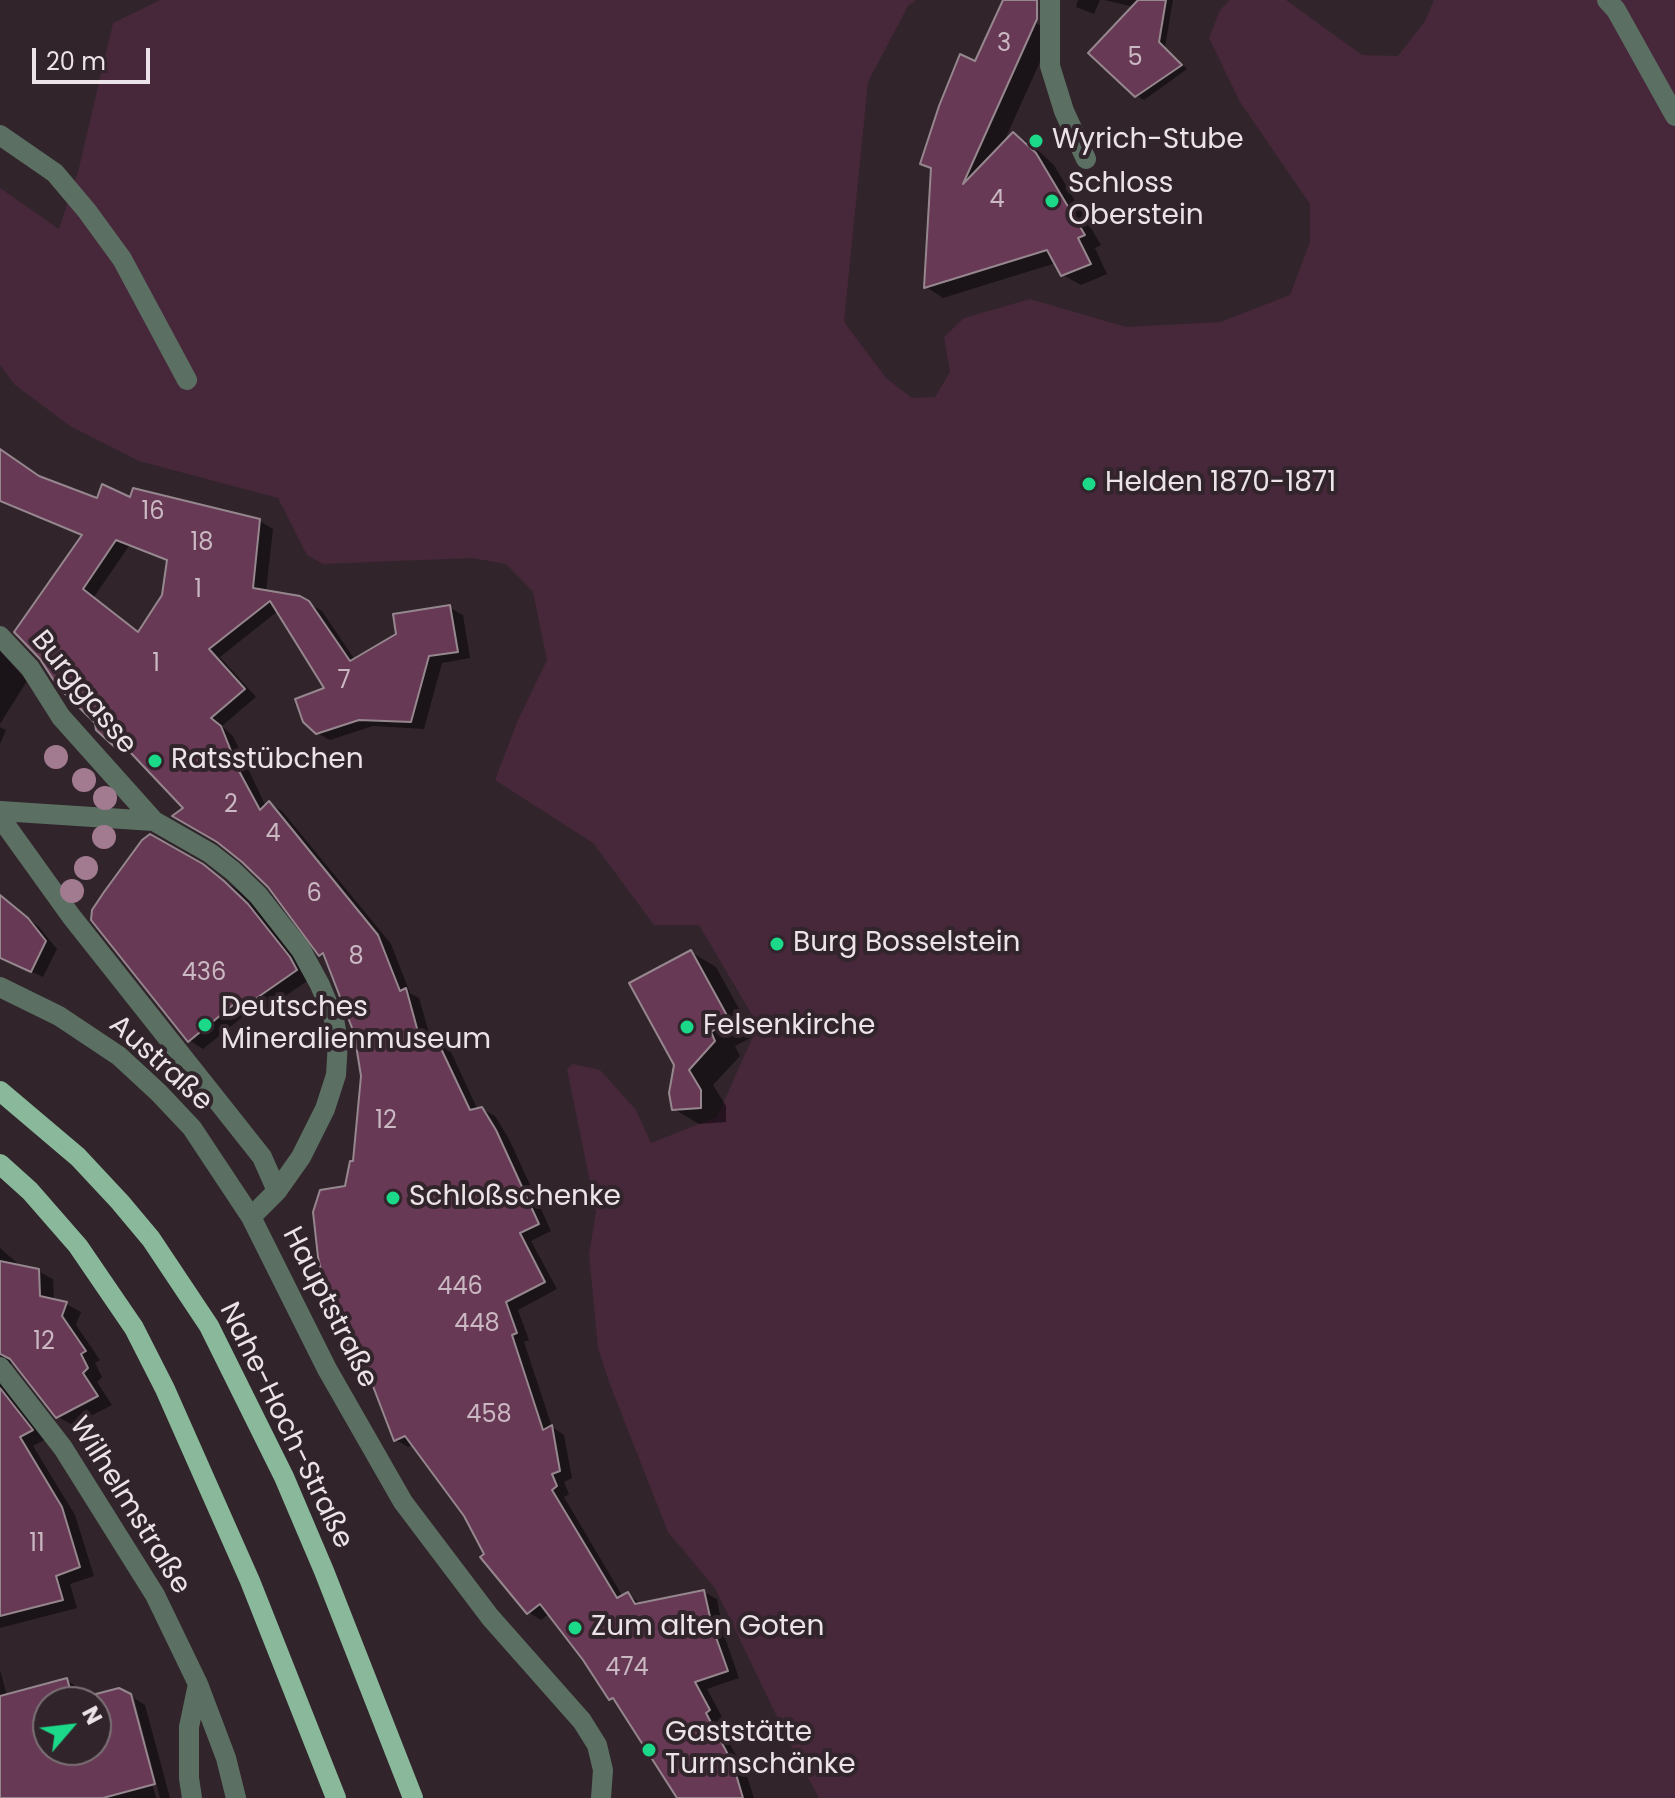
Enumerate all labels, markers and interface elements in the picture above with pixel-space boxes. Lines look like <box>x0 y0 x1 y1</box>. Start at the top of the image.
house number: 3 <box>997 31 1011 59</box>
scale bar <box>36 32 154 82</box>
text: 20 m <box>46 45 106 78</box>
house number: 5 <box>1127 45 1143 73</box>
place label: Wyrich-Stube <box>1052 124 1244 158</box>
marker: Wyrich-Stube <box>1027 132 1045 150</box>
place label: Schloss Oberstein <box>1068 168 1204 234</box>
house number: 4 <box>989 187 1005 215</box>
marker: Schloss Oberstein <box>1043 192 1061 210</box>
place label: Helden 1870-1871 <box>1105 467 1336 501</box>
marker: Helden 1870-1871 <box>1080 475 1098 493</box>
house number: 16 <box>142 499 164 527</box>
house number: 18 <box>191 530 213 558</box>
house number: 1 <box>194 577 202 605</box>
street label: Burggasse <box>23 625 143 761</box>
house number: 1 <box>152 651 160 679</box>
house number: 7 <box>337 668 351 696</box>
place label: Ratsstübchen <box>171 744 364 778</box>
marker: Ratsstübchen <box>146 752 164 770</box>
house number: 2 <box>224 792 238 820</box>
house number: 4 <box>265 821 281 849</box>
house number: 6 <box>306 881 322 909</box>
place label: Burg Bosselstein <box>793 927 1020 961</box>
marker: Burg Bosselstein <box>768 935 786 953</box>
house number: 8 <box>348 944 364 972</box>
house number: 436 <box>182 960 226 988</box>
place label: Deutsches Mineralienmuseum <box>221 992 491 1058</box>
street label: Austraße <box>101 1009 219 1119</box>
place label: Felsenkirche <box>703 1010 875 1044</box>
marker: Deutsches Mineralienmuseum <box>196 1016 214 1034</box>
marker: Felsenkirche <box>678 1018 696 1036</box>
house number: 12 <box>375 1108 397 1136</box>
place label: Schloßschenke <box>409 1181 621 1215</box>
marker: Schloßschenke <box>384 1189 402 1207</box>
street label: Hauptstraße <box>274 1222 384 1394</box>
house number: 446 <box>437 1274 483 1302</box>
street label: Nahe-Hoch-Straße <box>211 1298 359 1554</box>
house number: 448 <box>454 1311 500 1339</box>
house number: 12 <box>33 1329 55 1357</box>
house number: 458 <box>466 1402 512 1430</box>
street label: Wilhelmstraße <box>61 1411 197 1601</box>
house number: 11 <box>29 1531 45 1559</box>
place label: Zum alten Goten <box>591 1611 824 1645</box>
marker: Zum alten Goten <box>566 1619 584 1637</box>
house number: 474 <box>605 1655 649 1683</box>
north arrow <box>32 1686 112 1766</box>
text: N <box>74 1701 109 1730</box>
place label: Gaststätte Turmschänke <box>665 1717 856 1783</box>
marker: Gaststätte Turmschänke <box>640 1741 658 1759</box>

